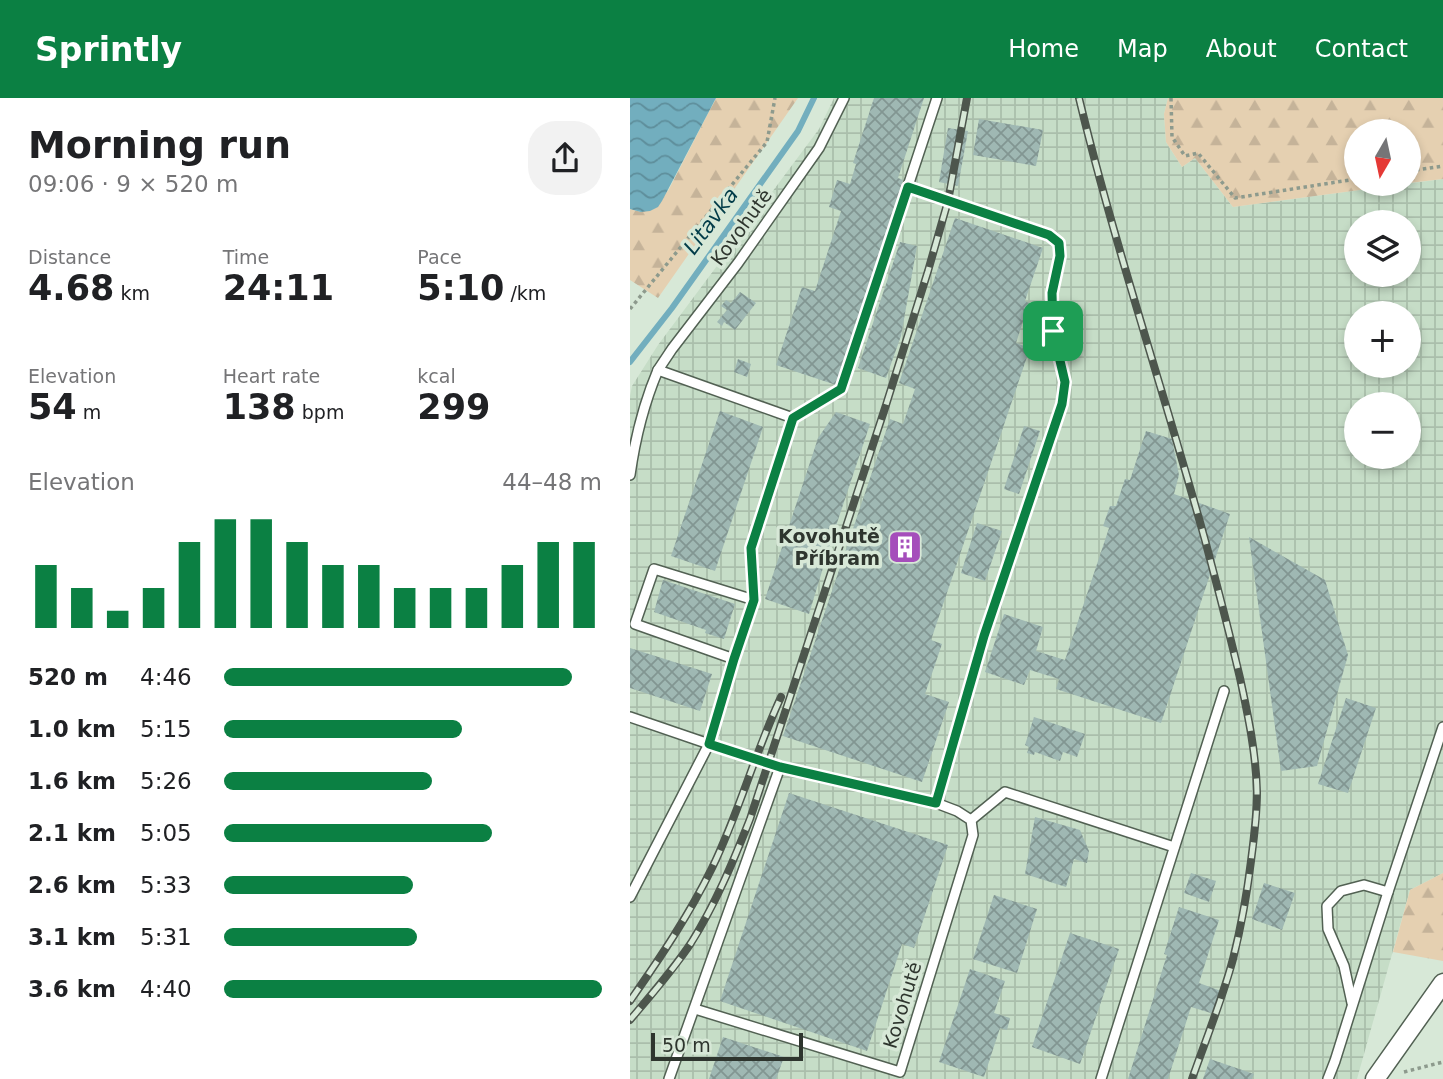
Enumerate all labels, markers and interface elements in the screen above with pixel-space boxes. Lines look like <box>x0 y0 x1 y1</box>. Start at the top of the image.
text: Sprintly <box>35 30 182 69</box>
text: Home <box>1008 35 1079 63</box>
text: Map <box>1117 35 1168 63</box>
text: About <box>1206 35 1277 63</box>
text: Contact <box>1315 35 1408 63</box>
north arrow <box>1344 119 1421 196</box>
map controls <box>1344 119 1421 469</box>
button: share <box>528 121 602 195</box>
text: Morning run <box>28 123 291 167</box>
text: 09:06 · 9 × 520 m <box>28 171 238 197</box>
water label: Litavka <box>679 183 743 259</box>
street label: Kovohutě <box>706 184 776 270</box>
button: layers <box>1344 210 1421 287</box>
text: Distance <box>28 246 111 268</box>
text: Time <box>223 246 269 268</box>
text: Pace <box>417 246 462 268</box>
text: 4.68 <box>28 268 114 308</box>
text: 24:11 <box>223 268 334 308</box>
text: 5:10 <box>417 268 504 308</box>
text: km <box>114 282 150 304</box>
text: /km <box>504 282 546 304</box>
pin <box>1023 301 1083 361</box>
button: + <box>1344 301 1421 378</box>
icon: arrive <box>1034 312 1072 350</box>
text: Elevation <box>28 365 116 387</box>
text: Heart rate <box>223 365 320 387</box>
text: kcal <box>417 365 456 387</box>
text: 54 <box>28 387 77 427</box>
text: 138 <box>223 387 296 427</box>
text: 299 <box>417 387 490 427</box>
button: − <box>1344 392 1421 469</box>
text: m <box>77 401 101 423</box>
text: bpm <box>296 401 344 423</box>
text: Elevation <box>28 469 135 495</box>
text: 44–48 m <box>502 469 602 495</box>
place label: Kovohutě Příbram <box>778 525 880 569</box>
building icon: Kovohutě Příbram <box>886 528 924 566</box>
text: 520 m <box>28 664 108 690</box>
text: 4:46 <box>140 664 192 690</box>
text: 1.0 km <box>28 716 116 742</box>
text: 5:15 <box>140 716 192 742</box>
text: 1.6 km <box>28 768 116 794</box>
text: 5:26 <box>140 768 192 794</box>
text: 2.1 km <box>28 820 116 846</box>
text: 5:05 <box>140 820 192 846</box>
text: 2.6 km <box>28 872 116 898</box>
text: 5:33 <box>140 872 192 898</box>
text: 3.1 km <box>28 924 116 950</box>
text: 5:31 <box>140 924 192 950</box>
street label: Kovohutě <box>878 959 926 1051</box>
text: 3.6 km <box>28 976 116 1002</box>
text: 4:40 <box>140 976 192 1002</box>
scale bar <box>651 1030 803 1062</box>
text: 50 m <box>662 1034 711 1056</box>

